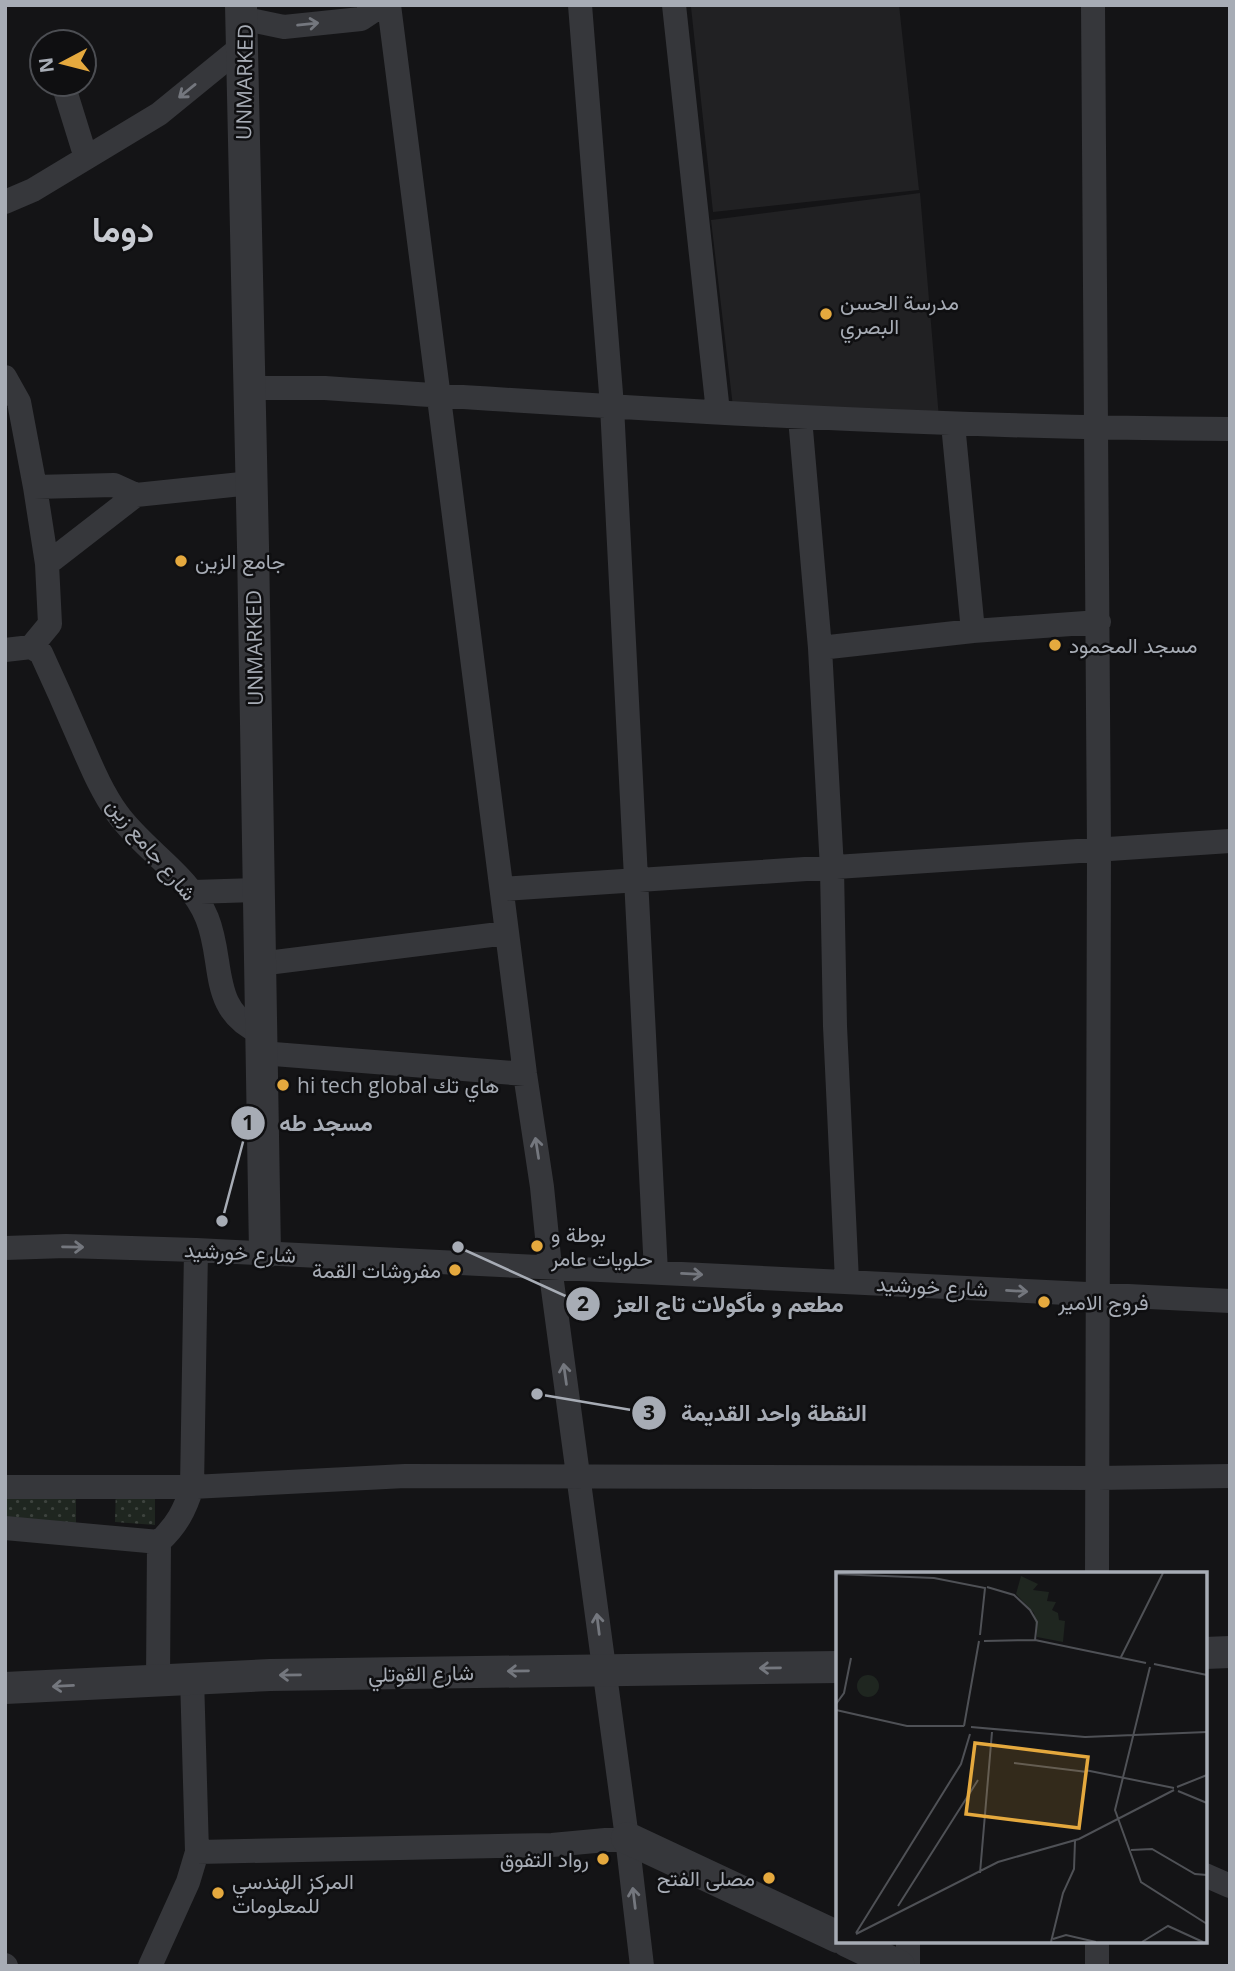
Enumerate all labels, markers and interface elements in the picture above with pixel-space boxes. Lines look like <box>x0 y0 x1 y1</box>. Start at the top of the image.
one-way arrow <box>297 18 319 31</box>
street label: UNMARKED <box>229 24 259 140</box>
north arrow <box>28 28 98 98</box>
text: N <box>32 56 60 74</box>
one-way arrow <box>179 83 197 98</box>
district label: دوما <box>92 205 154 252</box>
place label: مدرسة الحسن البصري <box>840 288 959 344</box>
marker: مدرسة الحسن البصري <box>818 306 834 322</box>
place label: جامع الزين <box>195 547 285 576</box>
marker: جامع الزين <box>173 553 189 569</box>
street label: UNMARKED <box>239 590 269 706</box>
place label: مسجد المحمود <box>1069 631 1198 659</box>
marker: مسجد المحمود <box>1047 637 1063 653</box>
street label: شارع جامع زين <box>100 792 203 907</box>
place label: hi tech global هاي تك <box>297 1071 499 1103</box>
marker: hi tech global هاي تك <box>275 1077 291 1093</box>
callout: مسجد طه <box>230 1101 387 1145</box>
text: مسجد طه <box>279 1106 373 1138</box>
text: 1 <box>242 1108 254 1136</box>
one-way arrow <box>530 1138 543 1160</box>
place label: بوطة و حلويات عامر <box>550 1220 653 1272</box>
street label: شارع خورشيد <box>183 1235 297 1270</box>
marker: بوطة و حلويات عامر <box>529 1238 545 1254</box>
one-way arrow <box>62 1240 85 1253</box>
place label: مفروشات القمة <box>312 1256 441 1284</box>
marker: مفروشات القمة <box>447 1262 463 1278</box>
one-way arrow <box>680 1267 703 1280</box>
street label: شارع خورشيد <box>875 1269 989 1304</box>
callout: مطعم و مأكولات تاج العز <box>565 1282 858 1326</box>
one-way arrow <box>1005 1284 1028 1297</box>
text: مطعم و مأكولات تاج العز <box>613 1287 844 1320</box>
place label: فروج الامير <box>1057 1288 1149 1317</box>
text: 2 <box>577 1289 589 1317</box>
marker: فروج الامير <box>1036 1294 1052 1310</box>
one-way arrow <box>559 1363 572 1386</box>
callout: النقطة واحد القديمة <box>631 1391 881 1435</box>
text: النقطة واحد القديمة <box>681 1396 867 1428</box>
text: 3 <box>643 1398 655 1426</box>
inset map <box>836 1572 1207 1943</box>
one-way arrow <box>591 1613 604 1636</box>
street label: شارع القوتلي <box>368 1658 474 1692</box>
one-way arrow <box>758 1661 781 1675</box>
one-way arrow <box>506 1664 529 1678</box>
one-way arrow <box>279 1668 302 1682</box>
one-way arrow <box>52 1680 75 1693</box>
place label: رواد التفوق <box>500 1845 589 1873</box>
marker: رواد التفوق <box>595 1851 611 1867</box>
place label: مصلى الفتح <box>657 1864 755 1893</box>
place label: المركز الهندسي للمعلومات <box>232 1867 354 1919</box>
marker: مصلى الفتح <box>761 1870 777 1886</box>
marker: المركز الهندسي للمعلومات <box>210 1885 226 1901</box>
one-way arrow <box>628 1887 641 1910</box>

